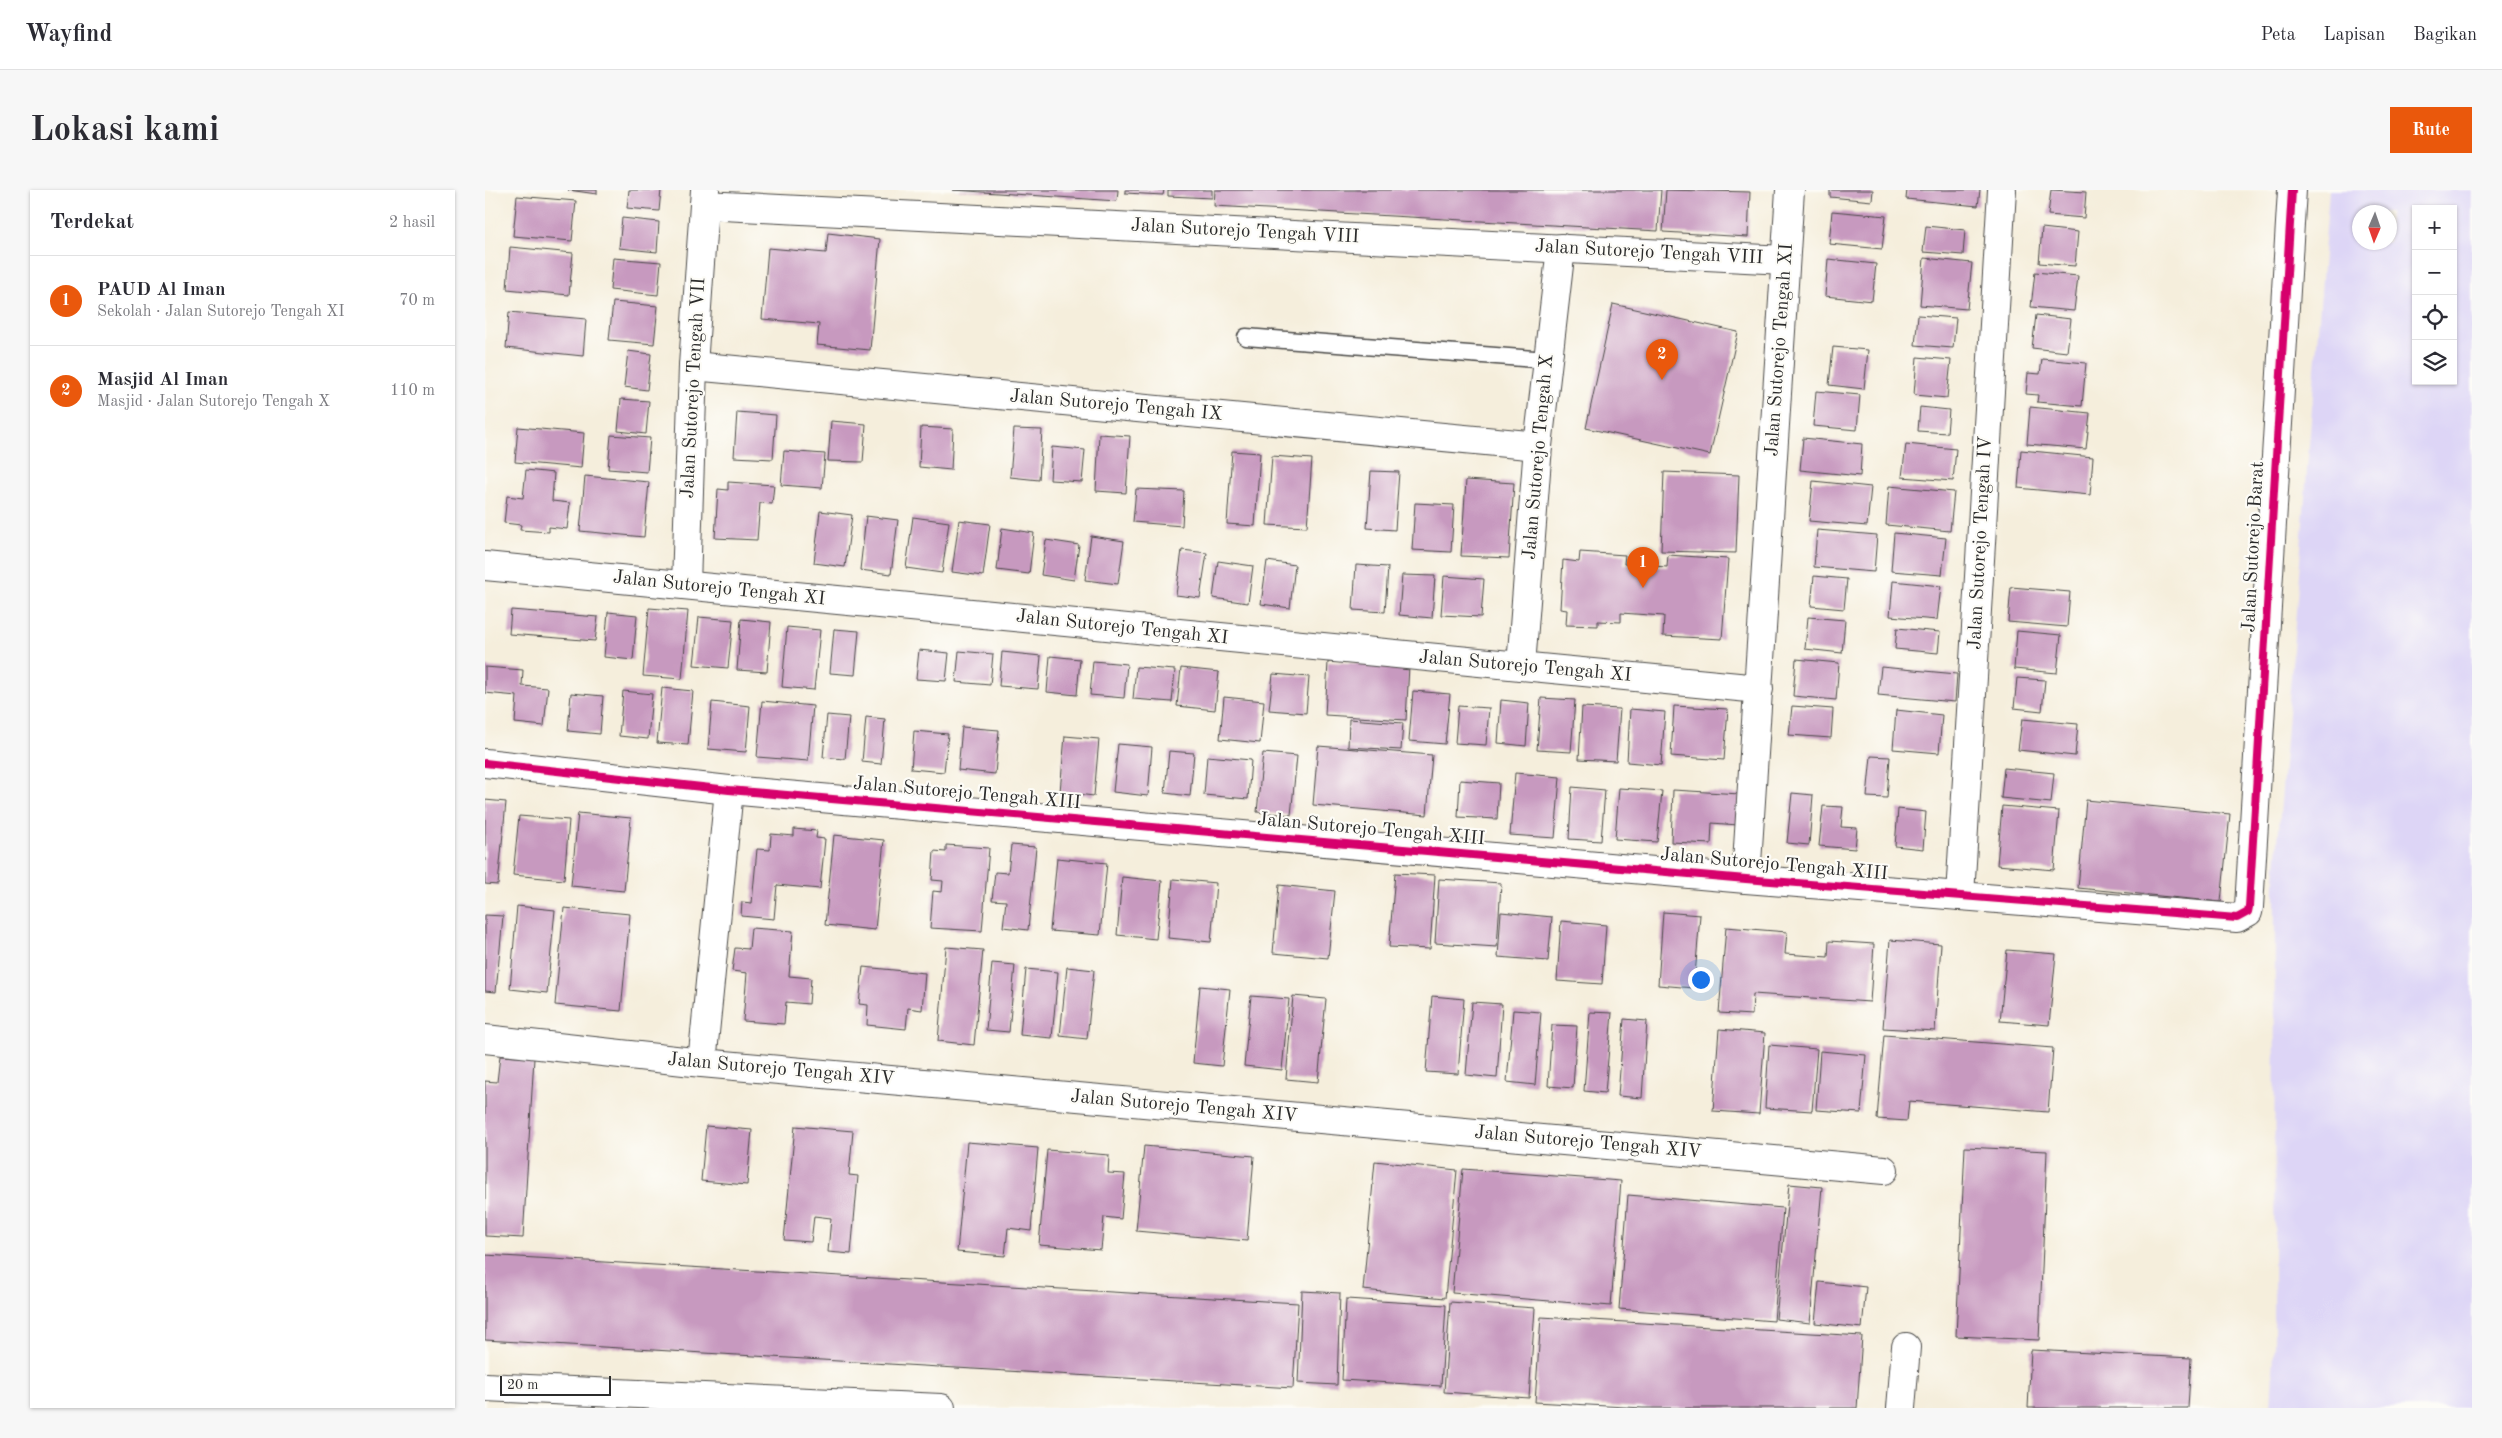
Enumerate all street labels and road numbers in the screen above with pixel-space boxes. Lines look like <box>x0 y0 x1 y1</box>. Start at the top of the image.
street label: Jalan Sutorejo Tengah VIII <box>1130 217 1360 247</box>
street label: Jalan Sutorejo Tengah VIII <box>1534 238 1764 268</box>
street label: Jalan Sutorejo Tengah XI <box>1763 243 1797 457</box>
street label: Jalan Sutorejo Tengah VII <box>679 277 709 499</box>
street label: Jalan Sutorejo Tengah X <box>1521 354 1557 560</box>
street label: Jalan Sutorejo Tengah IX <box>1009 387 1223 425</box>
street label: Jalan Sutorejo Tengah IV <box>1966 435 1996 650</box>
street label: Jalan Sutorejo Barat <box>2240 461 2268 633</box>
street label: Jalan Sutorejo Tengah XI <box>612 568 826 610</box>
street label: Jalan Sutorejo Tengah XI <box>1015 607 1229 649</box>
street label: Jalan Sutorejo Tengah XI <box>1418 648 1632 686</box>
street label: Jalan Sutorejo Tengah XIII <box>852 775 1082 813</box>
street label: Jalan Sutorejo Tengah XIII <box>1256 811 1486 849</box>
street label: Jalan Sutorejo Tengah XIII <box>1659 846 1889 884</box>
street label: Jalan Sutorejo Tengah XIV <box>667 1051 896 1089</box>
street label: Jalan Sutorejo Tengah XIV <box>1070 1088 1299 1126</box>
street label: Jalan Sutorejo Tengah XIV <box>1474 1124 1703 1162</box>

